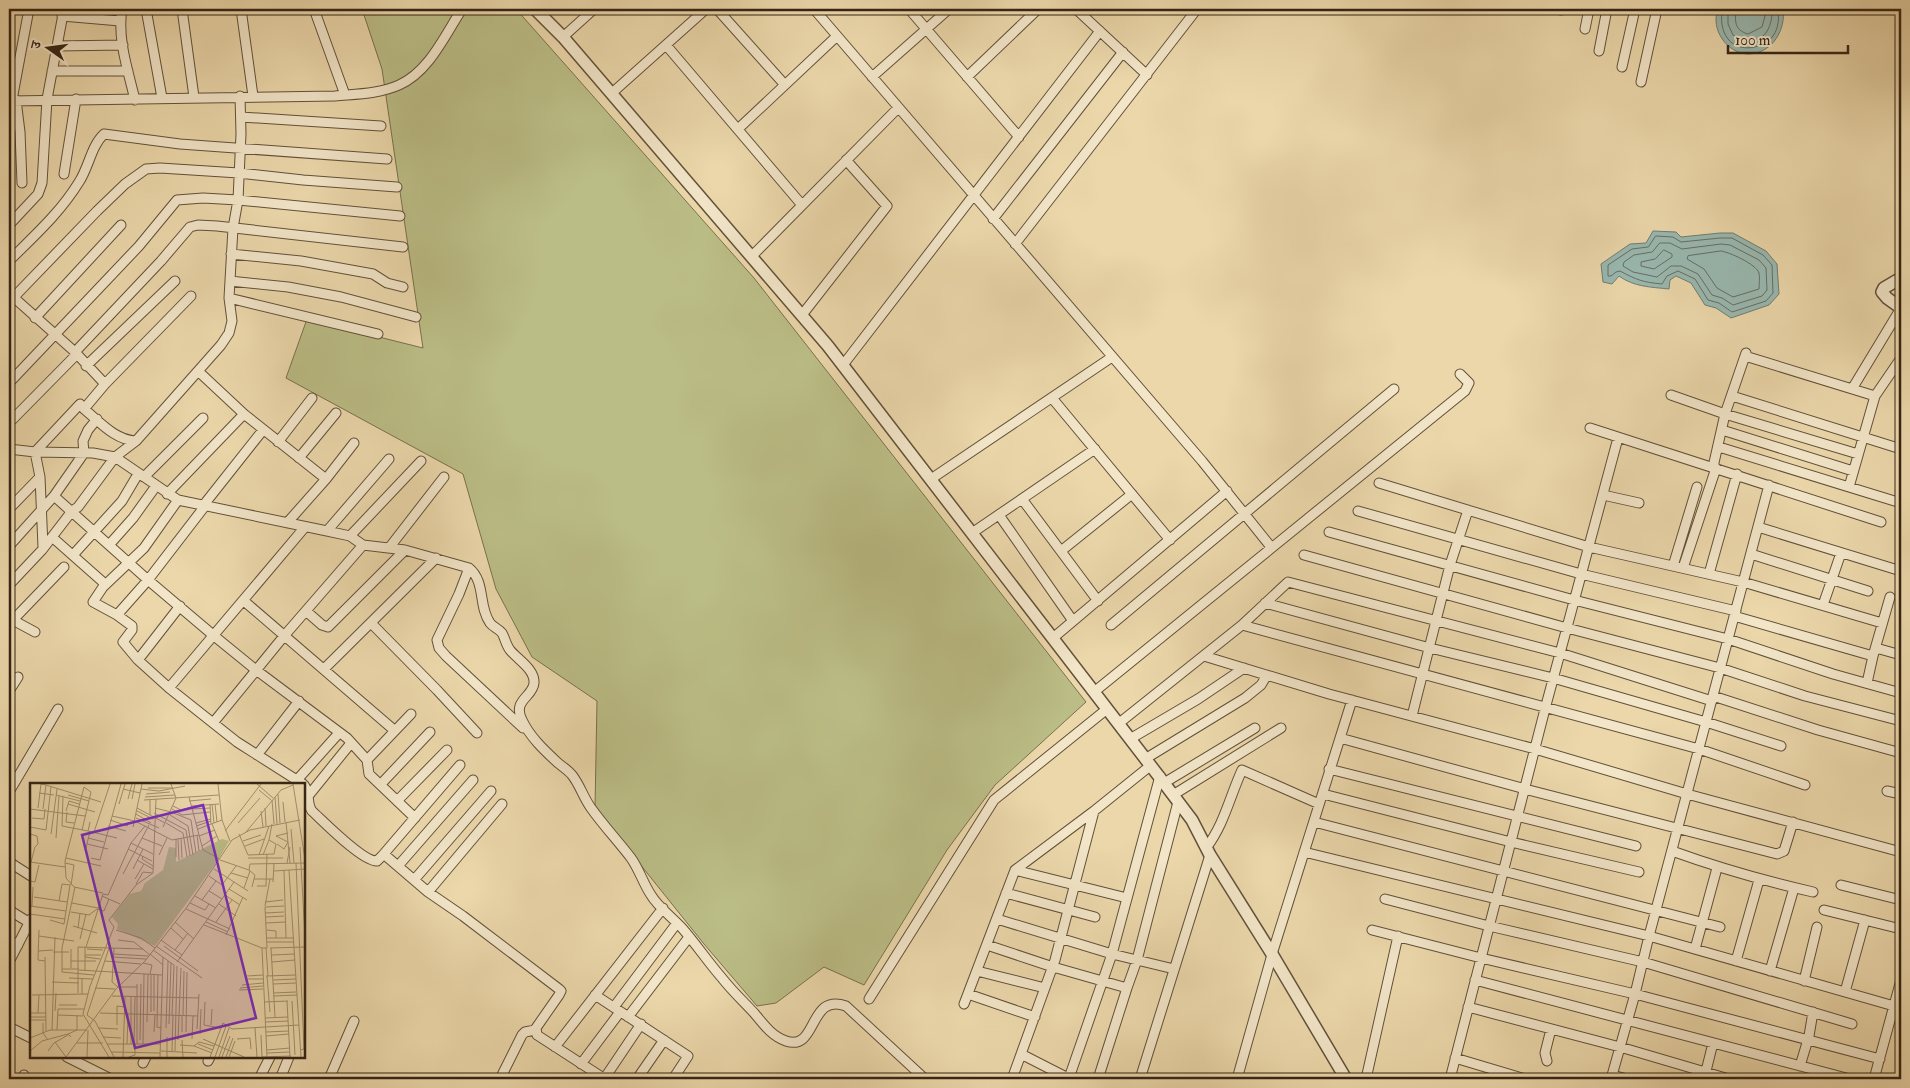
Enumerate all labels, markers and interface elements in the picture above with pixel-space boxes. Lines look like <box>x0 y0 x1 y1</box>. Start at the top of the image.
north arrow <box>22 22 72 72</box>
scale bar <box>1728 22 1848 54</box>
text: 100 m <box>1735 31 1771 50</box>
text: उ <box>27 39 45 51</box>
inset map <box>30 783 305 1058</box>

